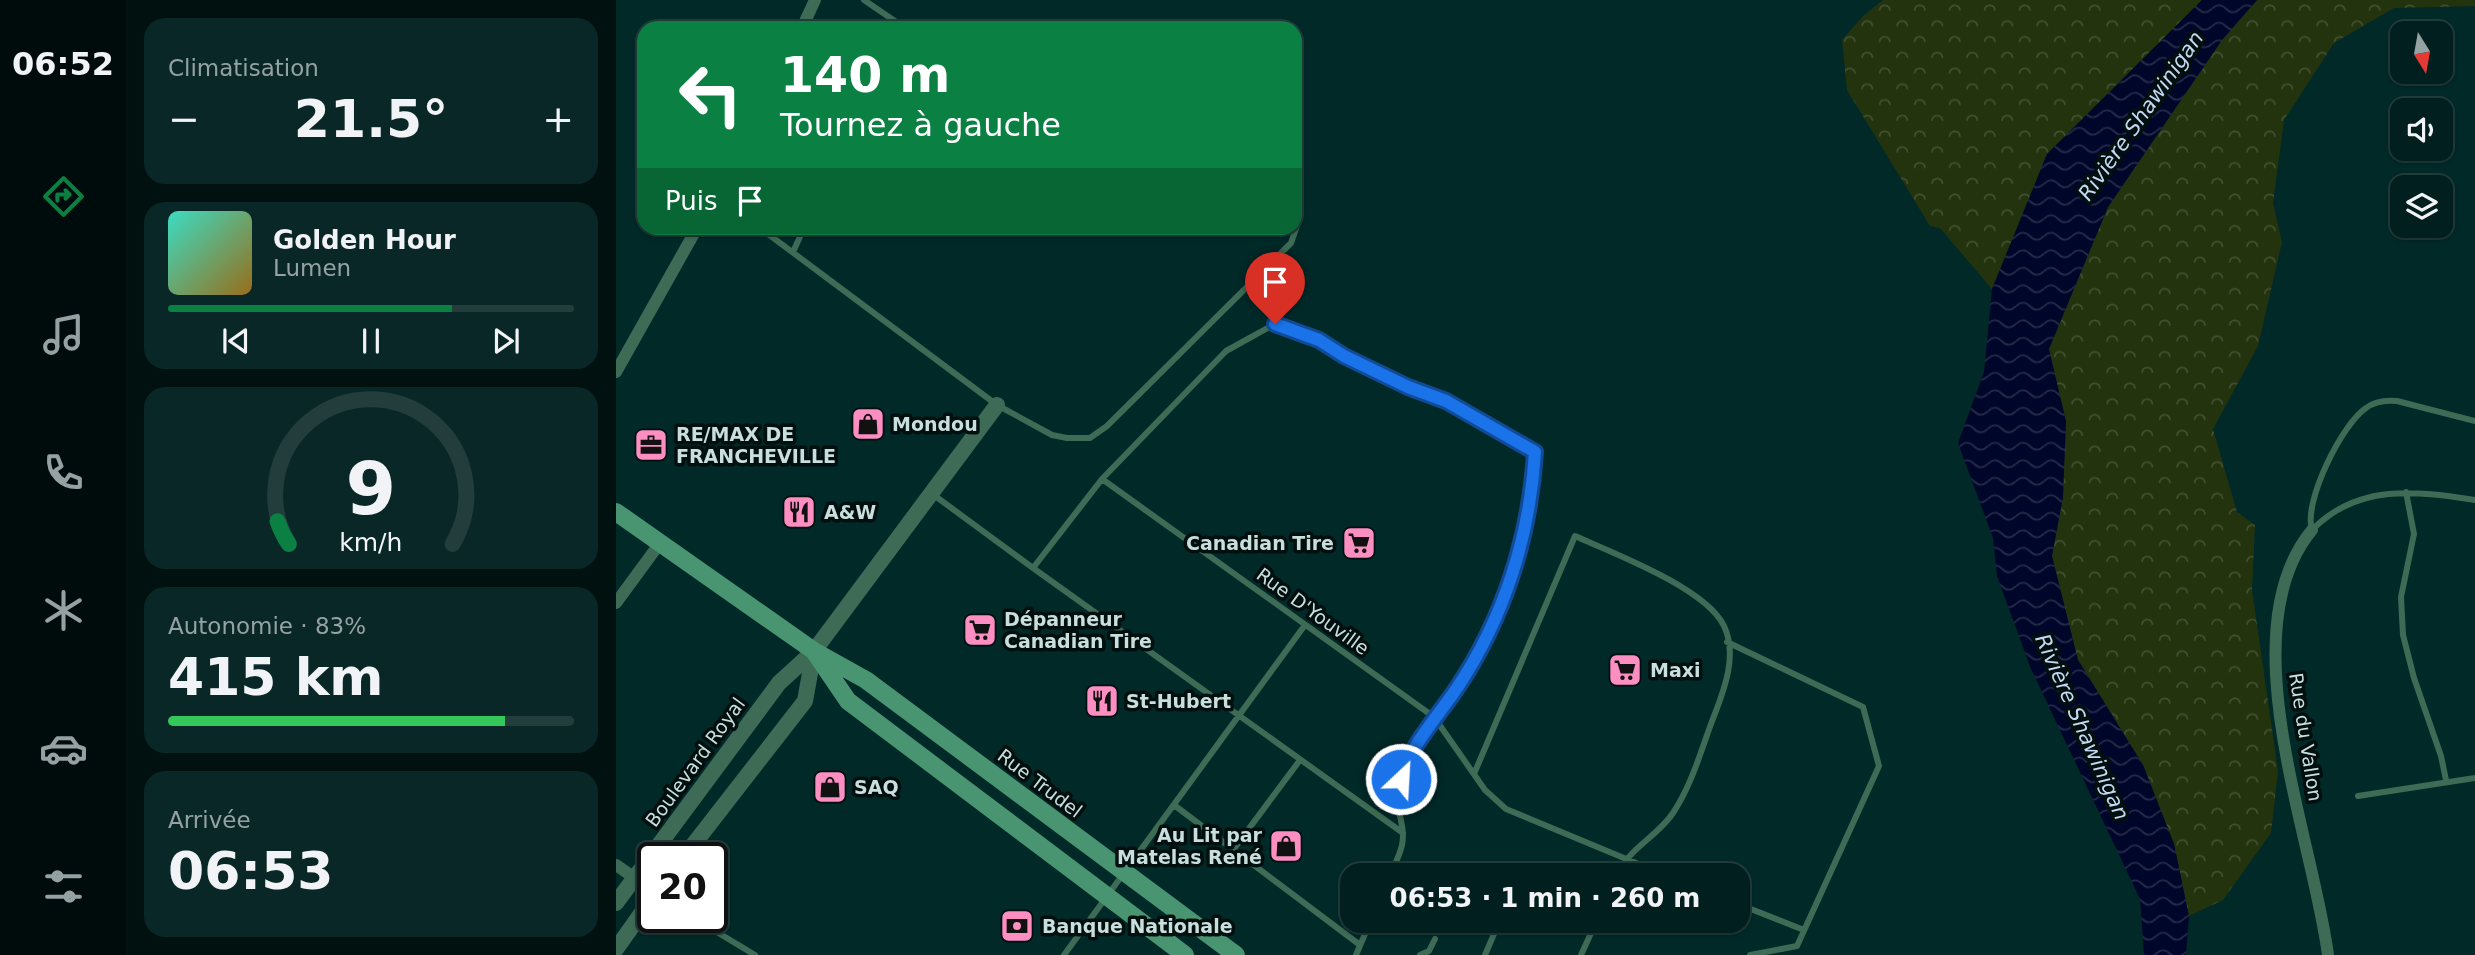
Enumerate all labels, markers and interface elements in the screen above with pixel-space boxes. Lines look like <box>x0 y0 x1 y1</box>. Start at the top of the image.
north arrow <box>2390 21 2454 84</box>
map controls <box>2390 21 2453 238</box>
water label: Rivière Shawinigan <box>2074 27 2208 205</box>
text: 06:52 <box>12 45 114 83</box>
text: 140 m <box>780 47 950 104</box>
icon: left <box>665 49 756 140</box>
text: Climatisation <box>168 55 319 81</box>
text: 21.5° <box>294 89 448 149</box>
text: − <box>168 97 200 141</box>
text: + <box>542 97 574 141</box>
button: sound <box>2390 98 2453 161</box>
text: Tournez à gauche <box>780 106 1061 144</box>
icon: directions <box>39 172 88 221</box>
button: layers <box>2390 175 2453 238</box>
icon: arrive <box>731 182 769 220</box>
text: Puis <box>665 186 717 216</box>
text: Golden Hour <box>273 225 456 255</box>
pin <box>1245 252 1305 324</box>
text: Lumen <box>273 255 351 281</box>
icon: arrive <box>1256 263 1294 301</box>
icon: music <box>39 310 88 359</box>
icon: previous <box>217 322 255 360</box>
icon: pause <box>352 322 390 360</box>
icon: next <box>487 322 525 360</box>
shop icon: Mondou <box>849 405 887 443</box>
place label: Mondou <box>892 413 978 435</box>
place label: RE/MAX DE FRANCHEVILLE <box>676 423 836 467</box>
office icon: RE/MAX DE FRANCHEVILLE <box>632 426 670 464</box>
text: 9 <box>346 446 396 531</box>
icon: phone <box>39 448 88 497</box>
restaurant icon: A&W <box>780 493 818 531</box>
place label: A&W <box>824 501 876 523</box>
supermarket icon: Canadian Tire <box>1340 524 1378 562</box>
text: km/h <box>339 527 403 556</box>
place label: Canadian Tire <box>1186 532 1334 554</box>
street label: Rue D'Youville <box>1253 563 1373 659</box>
icon: climate <box>39 586 88 635</box>
place label: Dépanneur Canadian Tire <box>1004 608 1152 652</box>
supermarket icon: Dépanneur Canadian Tire <box>961 611 999 649</box>
text: Autonomie · 83% <box>168 613 366 639</box>
water label: Rivière Shawinigan <box>2030 630 2134 824</box>
text: 415 km <box>168 647 383 707</box>
supermarket icon: Maxi <box>1606 651 1644 689</box>
place label: Maxi <box>1650 659 1701 681</box>
street label: Rue du Vallon <box>2285 671 2327 803</box>
restaurant icon: St-Hubert <box>1083 682 1121 720</box>
place label: St-Hubert <box>1126 690 1231 712</box>
street label: Boulevard Royal <box>641 693 749 831</box>
icon: car <box>39 724 88 773</box>
position arrow <box>1364 742 1438 816</box>
street label: Rue Trudel <box>994 744 1086 822</box>
shop icon: SAQ <box>811 768 849 806</box>
place label: SAQ <box>854 776 899 798</box>
text: Arrivée <box>168 807 251 833</box>
place label: Au Lit par Matelas René <box>1117 824 1263 868</box>
shop icon: Au Lit par Matelas René <box>1267 827 1305 865</box>
text: 06:53 <box>168 841 334 901</box>
speed limit sign: 20 <box>637 842 728 933</box>
icon: filters <box>39 862 88 911</box>
text: 06:53 · 1 min · 260 m <box>1390 883 1700 913</box>
bank icon: Banque Nationale <box>998 907 1036 945</box>
place label: Banque Nationale <box>1042 915 1233 937</box>

